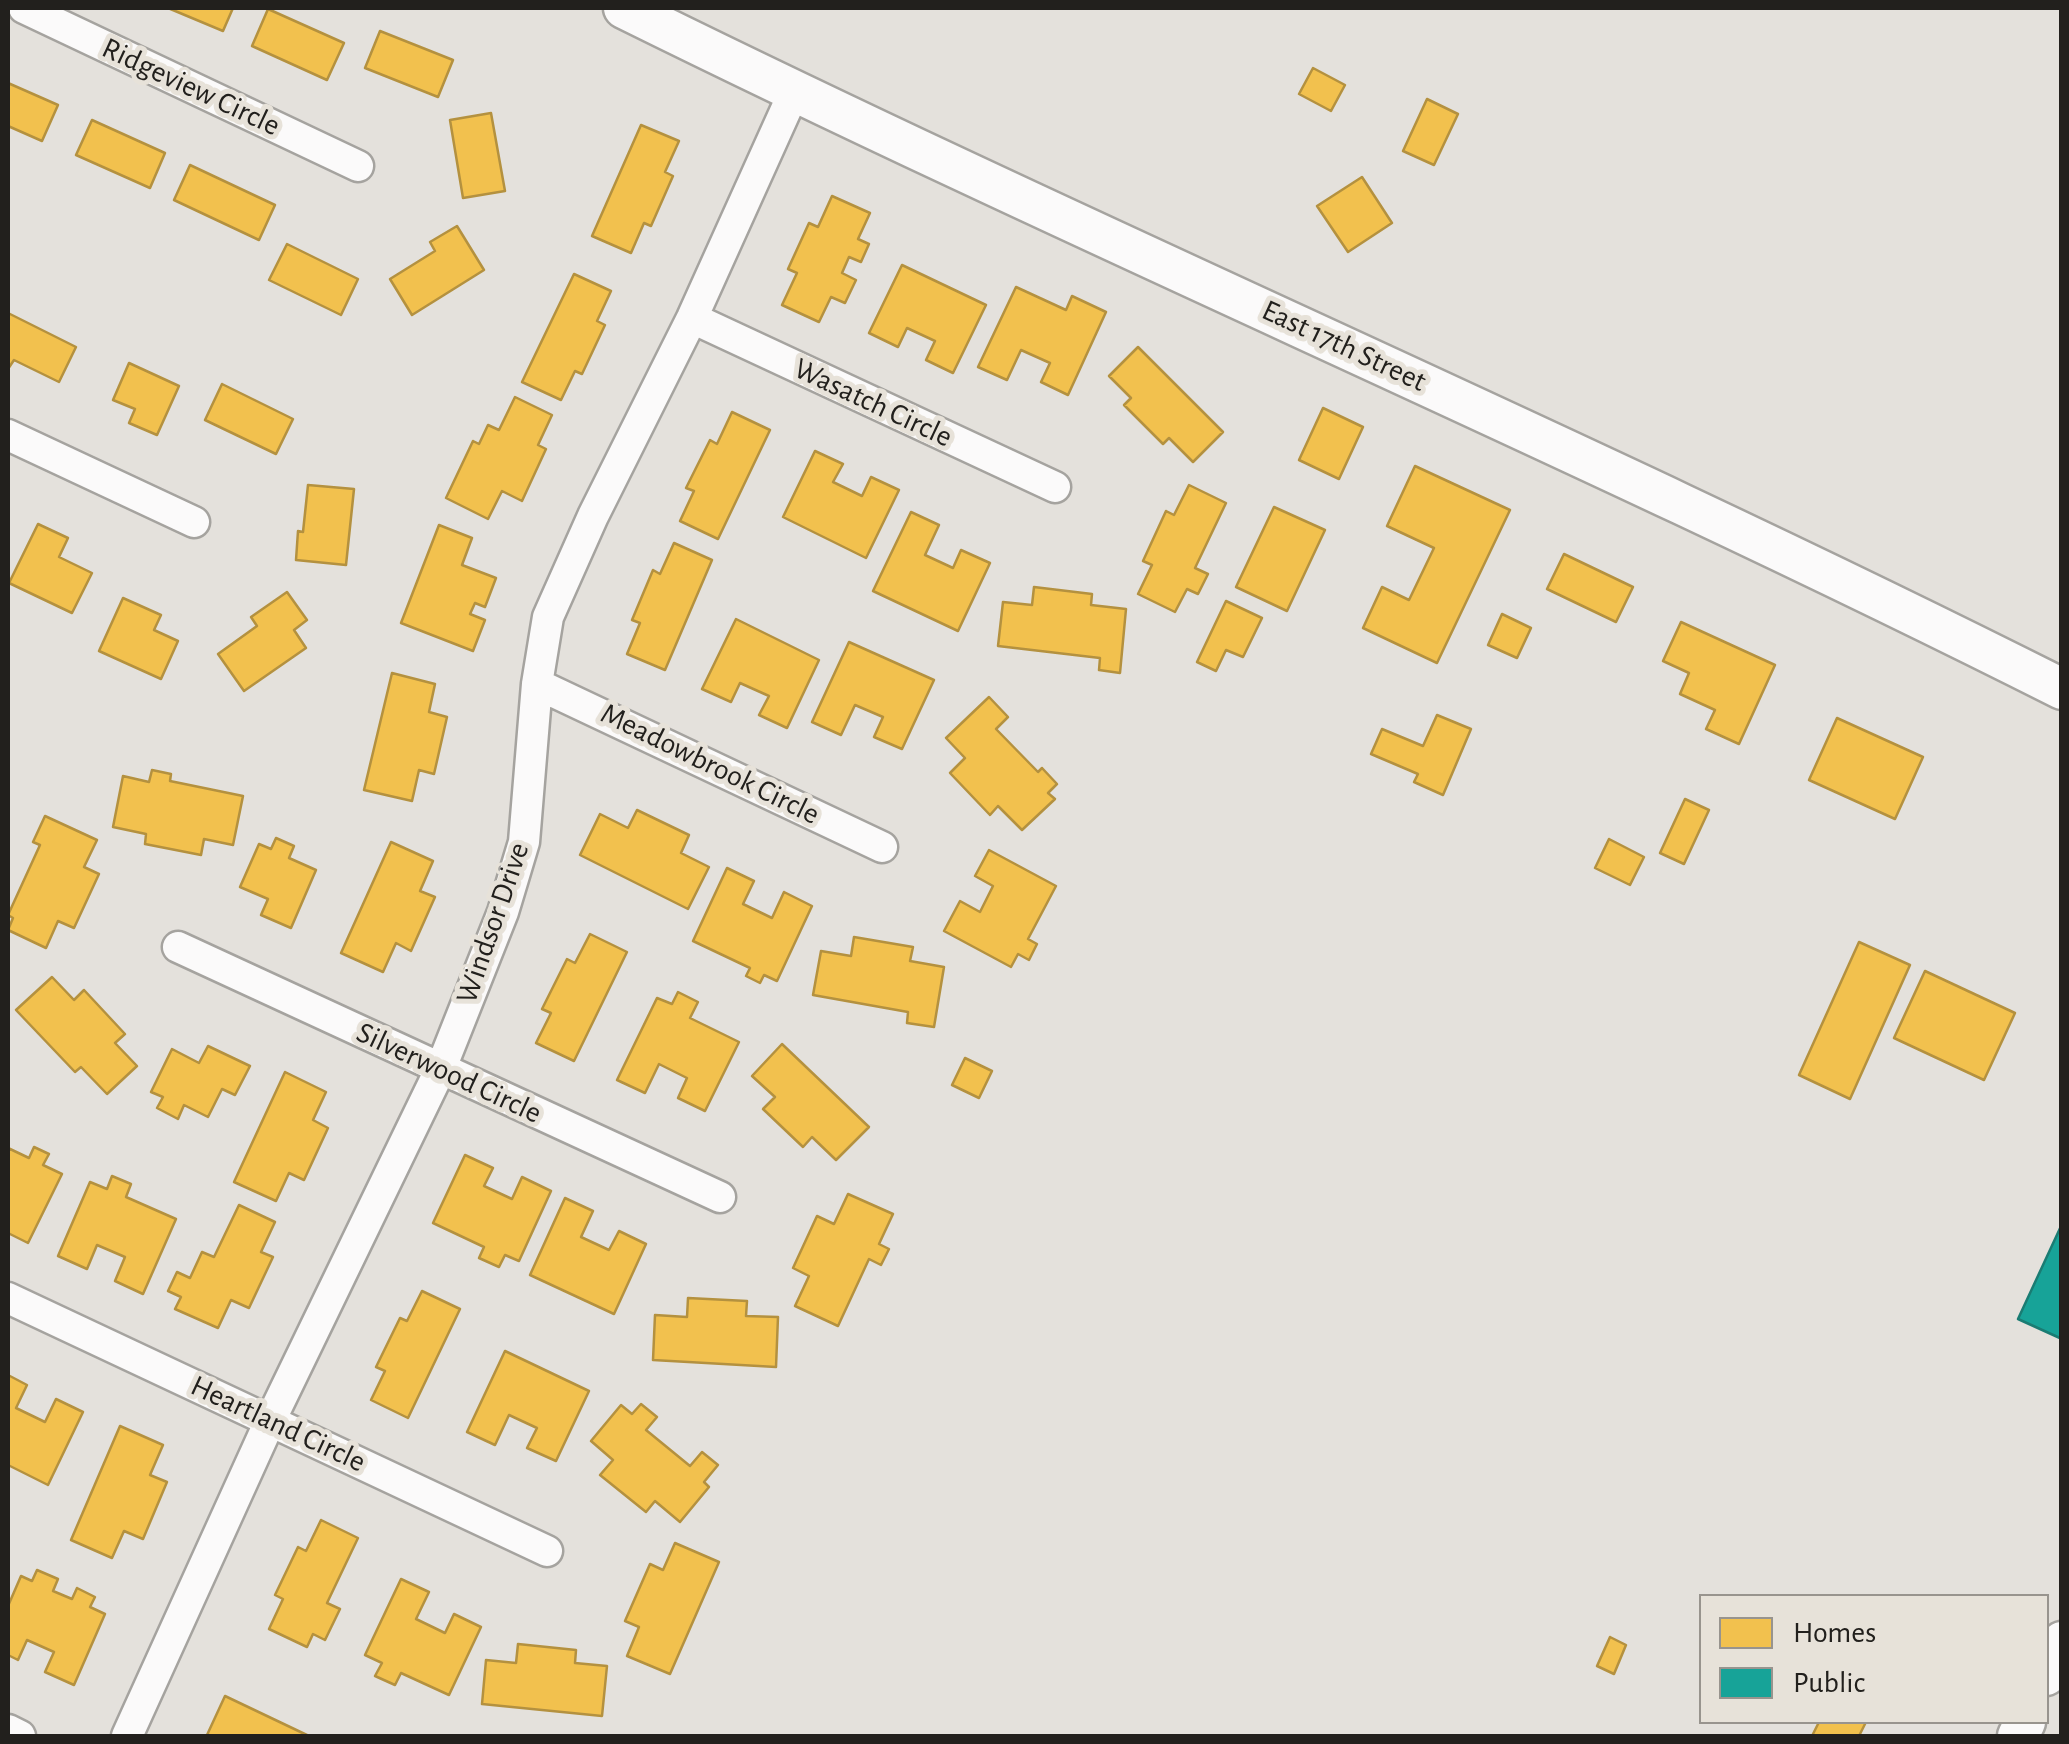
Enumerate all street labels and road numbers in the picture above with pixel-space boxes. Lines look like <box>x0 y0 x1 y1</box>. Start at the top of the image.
street label: Ridgeview Circle <box>96 30 286 144</box>
street label: East 17th Street <box>1256 292 1432 400</box>
street label: Wasatch Circle <box>788 351 958 455</box>
street label: Meadowbrook Circle <box>595 695 825 833</box>
street label: Windsor Drive <box>449 838 537 1008</box>
street label: Silverwood Circle <box>351 1014 547 1132</box>
street label: Heartland Circle <box>185 1368 371 1480</box>

